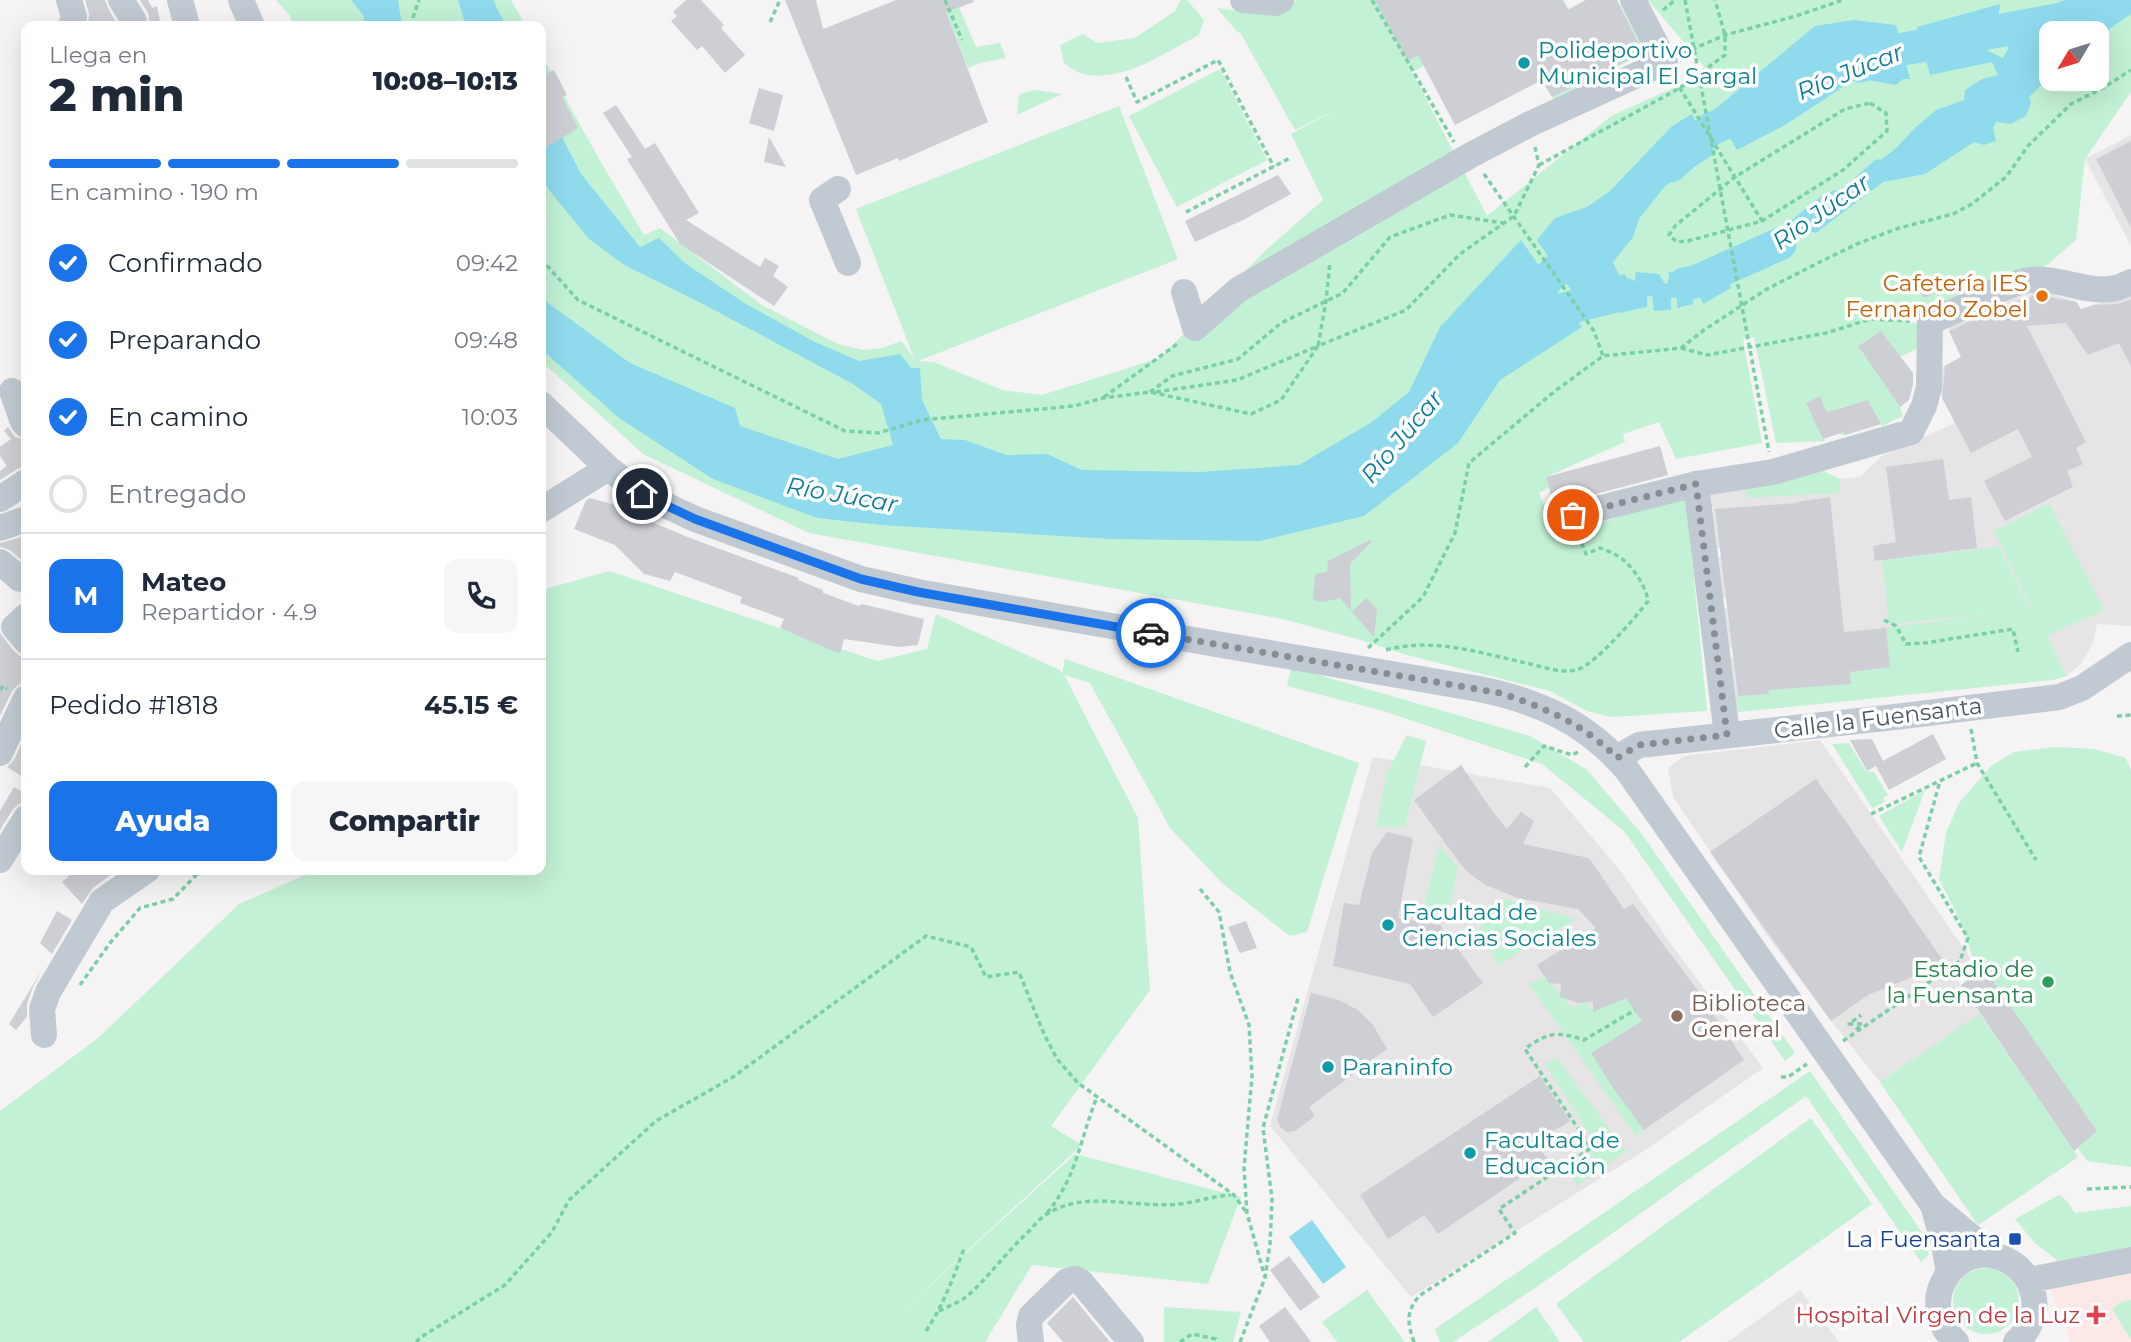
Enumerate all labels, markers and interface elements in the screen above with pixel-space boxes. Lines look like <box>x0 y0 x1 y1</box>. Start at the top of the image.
north arrow <box>2039 21 2109 91</box>
map controls <box>2039 21 2109 91</box>
place label: Polideportivo Municipal El Sargal <box>1538 36 1757 90</box>
water label: Río Júcar <box>1792 37 1909 106</box>
text: Llega en <box>49 41 147 69</box>
marker: Polideportivo Municipal El Sargal <box>1516 55 1532 71</box>
text: 10:08–10:13 <box>373 65 518 97</box>
text: 2 min <box>49 66 184 123</box>
water label: Rio Júcar <box>1766 167 1876 256</box>
text: En camino · 190 m <box>49 178 259 206</box>
icon: check <box>49 244 87 282</box>
text: Confirmado <box>108 247 263 279</box>
text: 09:42 <box>456 249 518 277</box>
place label: Cafetería IES Fernando Zobel <box>1845 269 2028 323</box>
marker: Cafetería IES Fernando Zobel <box>2034 288 2050 304</box>
icon: check <box>49 321 87 359</box>
text: Preparando <box>108 324 261 356</box>
text: 09:48 <box>454 326 518 354</box>
water label: Río Júcar <box>1354 383 1450 489</box>
icon: check <box>49 398 87 436</box>
text: En camino <box>108 401 248 433</box>
text: 10:03 <box>462 403 518 431</box>
pin <box>612 464 672 524</box>
water label: Río Júcar <box>784 470 901 519</box>
icon: home <box>623 475 661 513</box>
text: Entregado <box>108 478 246 510</box>
pin <box>1543 485 1603 545</box>
icon: bag <box>1554 496 1592 534</box>
button: phone <box>444 559 518 633</box>
text: Mateo <box>141 566 226 598</box>
text: M <box>74 580 98 612</box>
text: Repartidor · 4.9 <box>141 598 317 626</box>
courier <box>1116 598 1186 668</box>
icon: car <box>1132 614 1170 652</box>
text: Pedido #1818 <box>49 689 218 721</box>
text: 45.15 € <box>424 689 518 721</box>
street label: Calle la Fuensanta <box>1772 691 1984 745</box>
button: Ayuda <box>49 781 277 861</box>
button: Compartir <box>291 781 518 861</box>
place label: Facultad de Ciencias Sociales <box>1402 898 1596 952</box>
marker: Facultad de Ciencias Sociales <box>1380 917 1396 933</box>
place label: Estadio de la Fuensanta <box>1886 955 2034 1009</box>
marker: Estadio de la Fuensanta <box>2040 974 2056 990</box>
place label: Biblioteca General <box>1691 989 1806 1043</box>
marker: Biblioteca General <box>1669 1008 1685 1024</box>
place label: Paraninfo <box>1342 1053 1453 1081</box>
marker: Paraninfo <box>1320 1059 1336 1075</box>
place label: Facultad de Educación <box>1484 1126 1620 1180</box>
marker: Facultad de Educación <box>1462 1145 1478 1161</box>
place label: La Fuensanta <box>1846 1225 2001 1253</box>
marker: La Fuensanta <box>2007 1231 2023 1247</box>
place label: Hospital Virgen de la Luz <box>1796 1301 2080 1329</box>
marker: Hospital Virgen de la Luz <box>2086 1305 2106 1325</box>

